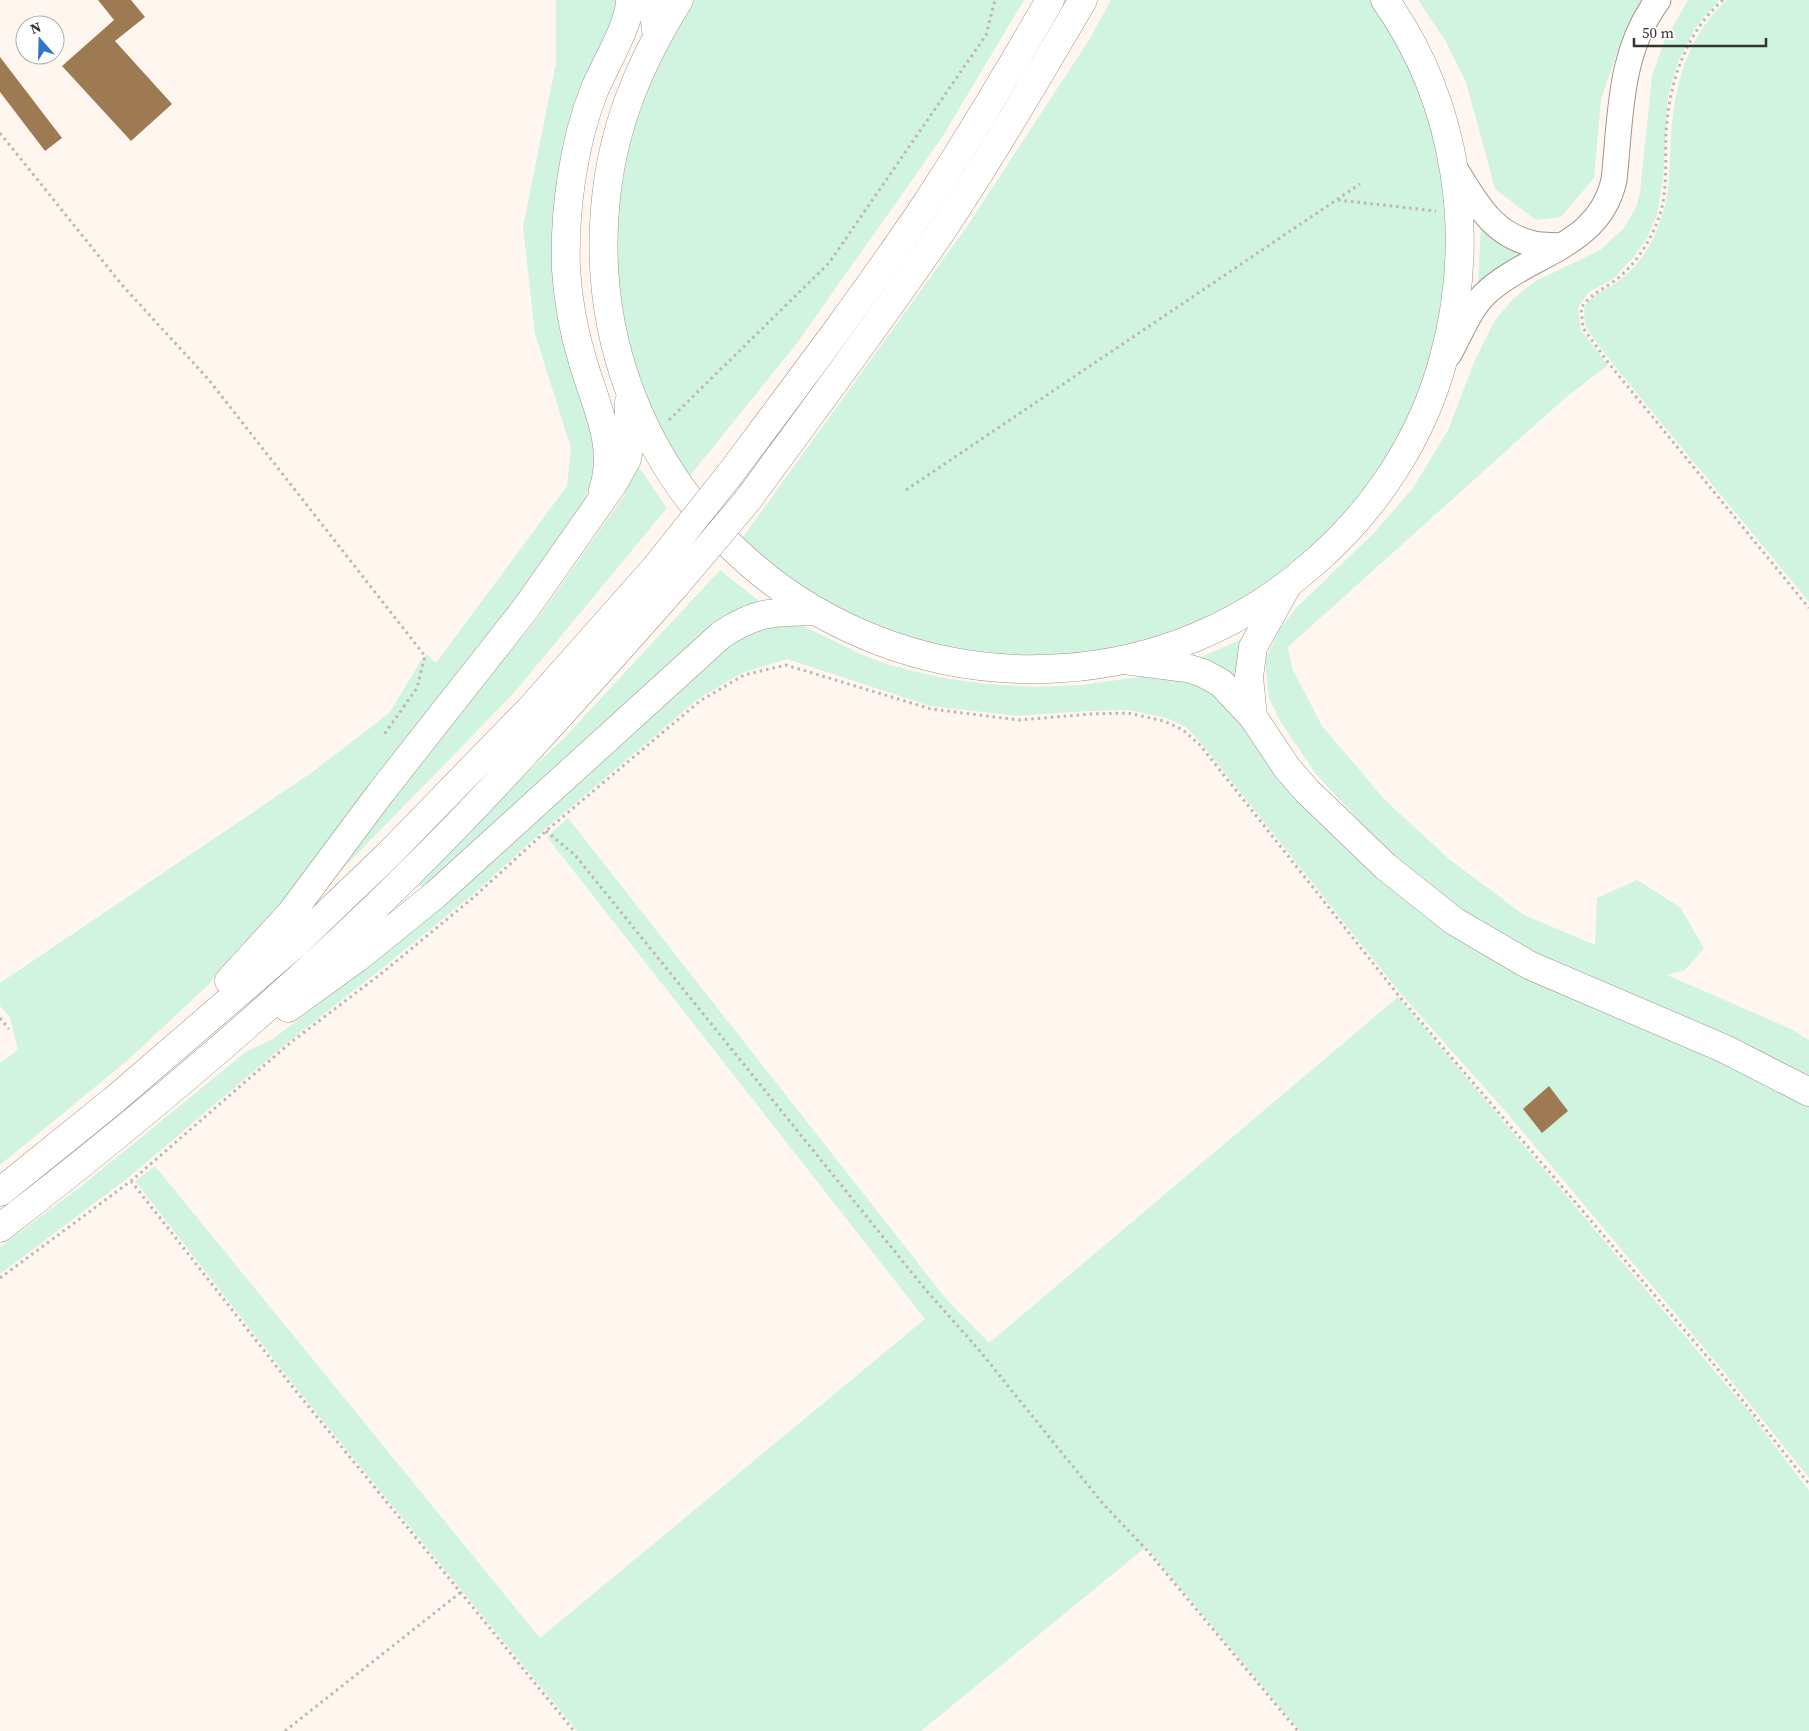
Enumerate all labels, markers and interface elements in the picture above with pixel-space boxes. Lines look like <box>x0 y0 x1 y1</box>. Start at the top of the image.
north arrow <box>15 15 65 65</box>
scale bar <box>1634 15 1766 47</box>
text: N <box>27 17 44 39</box>
text: 50 m <box>1642 22 1674 43</box>

